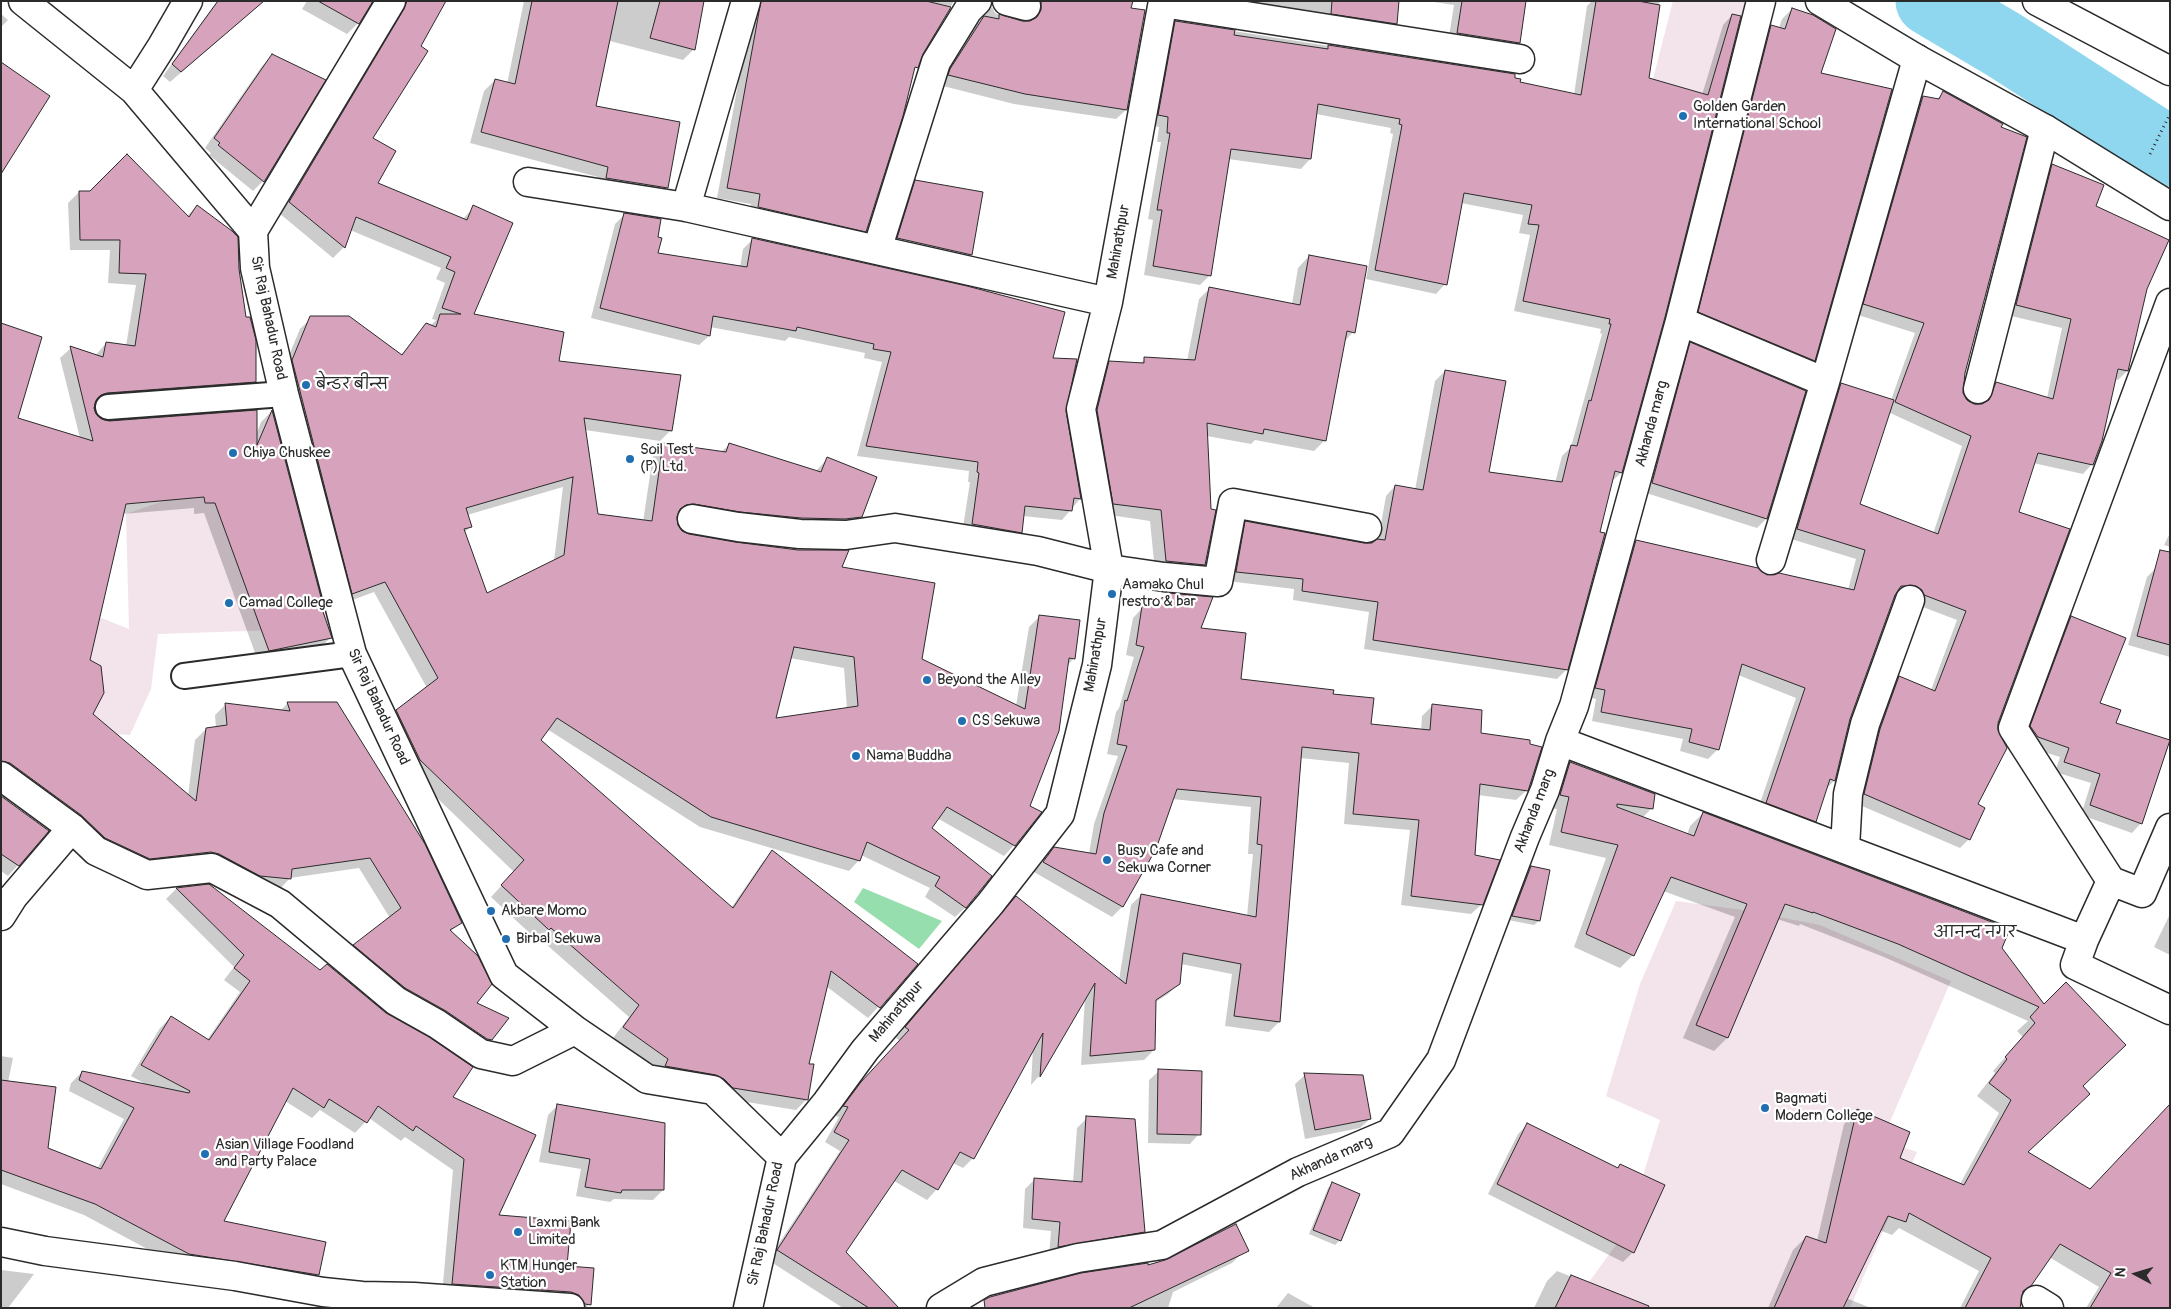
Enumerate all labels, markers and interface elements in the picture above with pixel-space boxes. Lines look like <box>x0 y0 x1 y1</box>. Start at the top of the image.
place label: Golden Garden International School <box>1693 98 1821 133</box>
marker: Golden Garden International School <box>1677 110 1689 122</box>
street label: Mahinathpur <box>1104 203 1134 281</box>
street label: Sir Raj Bahadur Road <box>246 254 290 382</box>
place label: बेन्डर बीन्स <box>316 376 388 394</box>
marker: बेन्डर बीन्स <box>300 379 312 391</box>
street label: Akhanda marg <box>1632 379 1672 469</box>
place label: Soil Test (P) Ltd. <box>640 441 694 476</box>
place label: Chiya Chuskee <box>243 444 330 462</box>
marker: Chiya Chuskee <box>227 447 239 459</box>
marker: Soil Test (P) Ltd. <box>624 453 636 465</box>
place label: Aamako Chul restro & bar <box>1122 576 1204 611</box>
marker: Aamako Chul restro & bar <box>1106 588 1118 600</box>
place label: Camad College <box>239 594 333 612</box>
marker: Camad College <box>223 597 235 609</box>
street label: Mahinathpur <box>1081 616 1111 694</box>
street label: Sir Raj Bahadur Road <box>343 646 413 768</box>
place label: Beyond the Alley <box>937 671 1041 689</box>
marker: Beyond the Alley <box>921 674 933 686</box>
place label: CS Sekuwa <box>972 712 1040 730</box>
marker: CS Sekuwa <box>956 715 968 727</box>
place label: Nama Buddha <box>866 747 951 765</box>
marker: Nama Buddha <box>850 750 862 762</box>
street label: Akhanda marg <box>1511 766 1559 856</box>
place label: Busy Cafe and Sekuwa Corner <box>1117 842 1211 877</box>
marker: Busy Cafe and Sekuwa Corner <box>1101 854 1113 866</box>
place label: Akbare Momo <box>501 902 587 920</box>
marker: Akbare Momo <box>485 905 497 917</box>
district label: आनन्द नगर <box>1934 923 2016 943</box>
place label: Birbal Sekuwa <box>516 930 601 948</box>
marker: Birbal Sekuwa <box>500 933 512 945</box>
street label: Mahinathpur <box>866 977 928 1047</box>
place label: Bagmati Modern College <box>1775 1090 1873 1125</box>
marker: Bagmati Modern College <box>1759 1102 1771 1114</box>
street label: Akhanda marg <box>1287 1133 1375 1185</box>
place label: Asian Village Foodland and Party Palace <box>215 1136 354 1171</box>
marker: Asian Village Foodland and Party Palace <box>199 1148 211 1160</box>
street label: Sir Raj Bahadur Road <box>744 1160 788 1288</box>
place label: Laxmi Bank Limited <box>528 1214 600 1249</box>
marker: Laxmi Bank Limited <box>512 1226 524 1238</box>
north arrow <box>2111 1249 2161 1299</box>
place label: KTM Hunger Station <box>500 1257 577 1292</box>
text: N <box>2112 1267 2130 1278</box>
marker: KTM Hunger Station <box>484 1269 496 1281</box>

